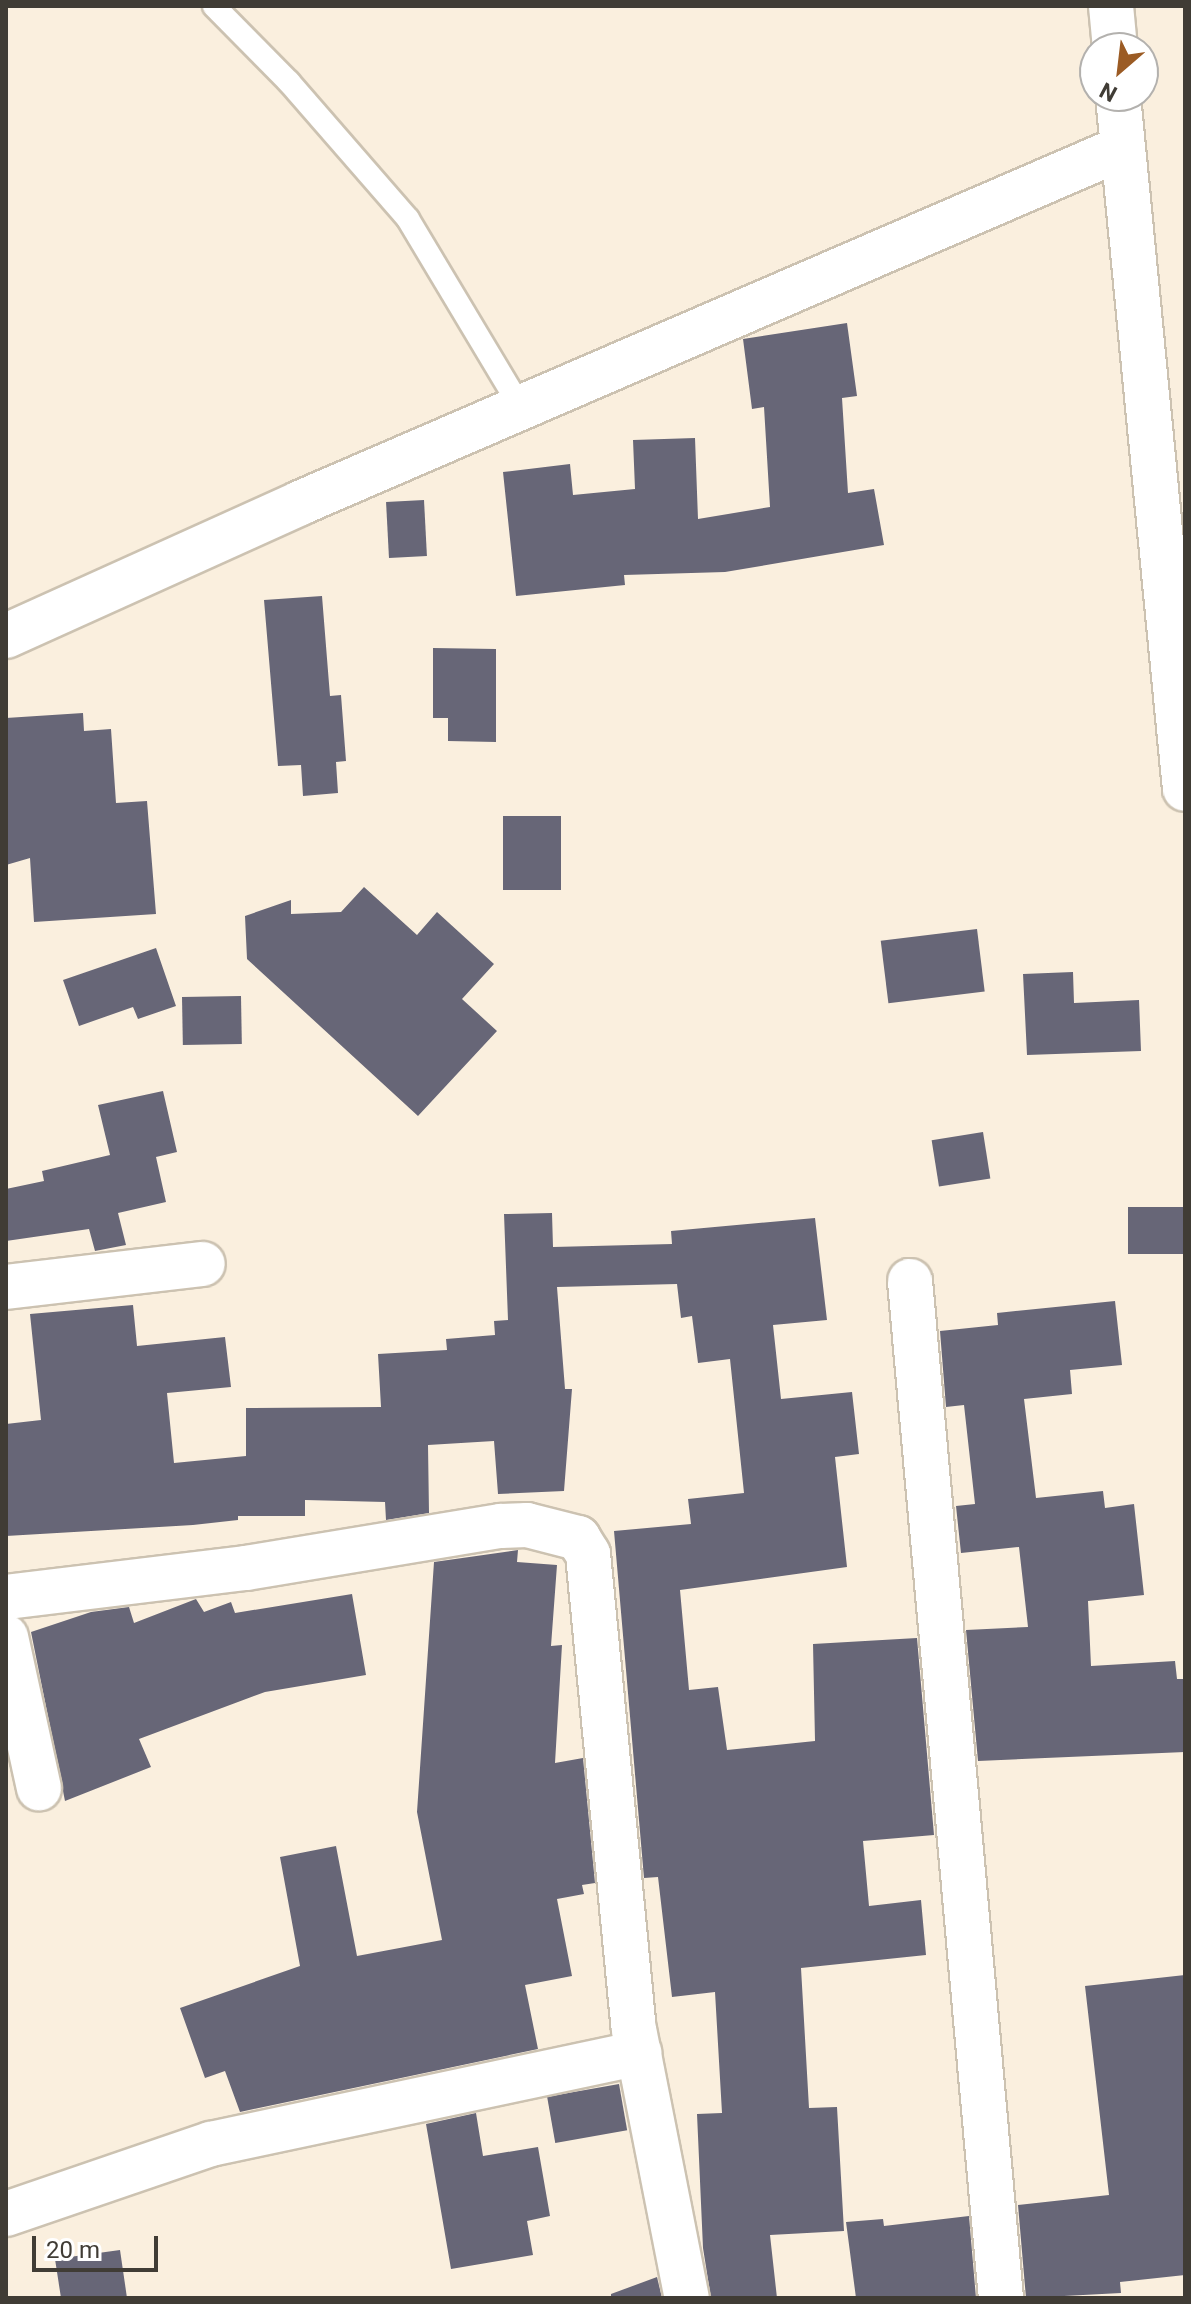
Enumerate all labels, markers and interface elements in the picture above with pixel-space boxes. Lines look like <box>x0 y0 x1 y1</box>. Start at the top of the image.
north arrow <box>1079 32 1159 112</box>
text: N <box>1096 77 1121 107</box>
scale bar <box>36 2220 162 2270</box>
text: 20 m <box>46 2236 100 2264</box>

